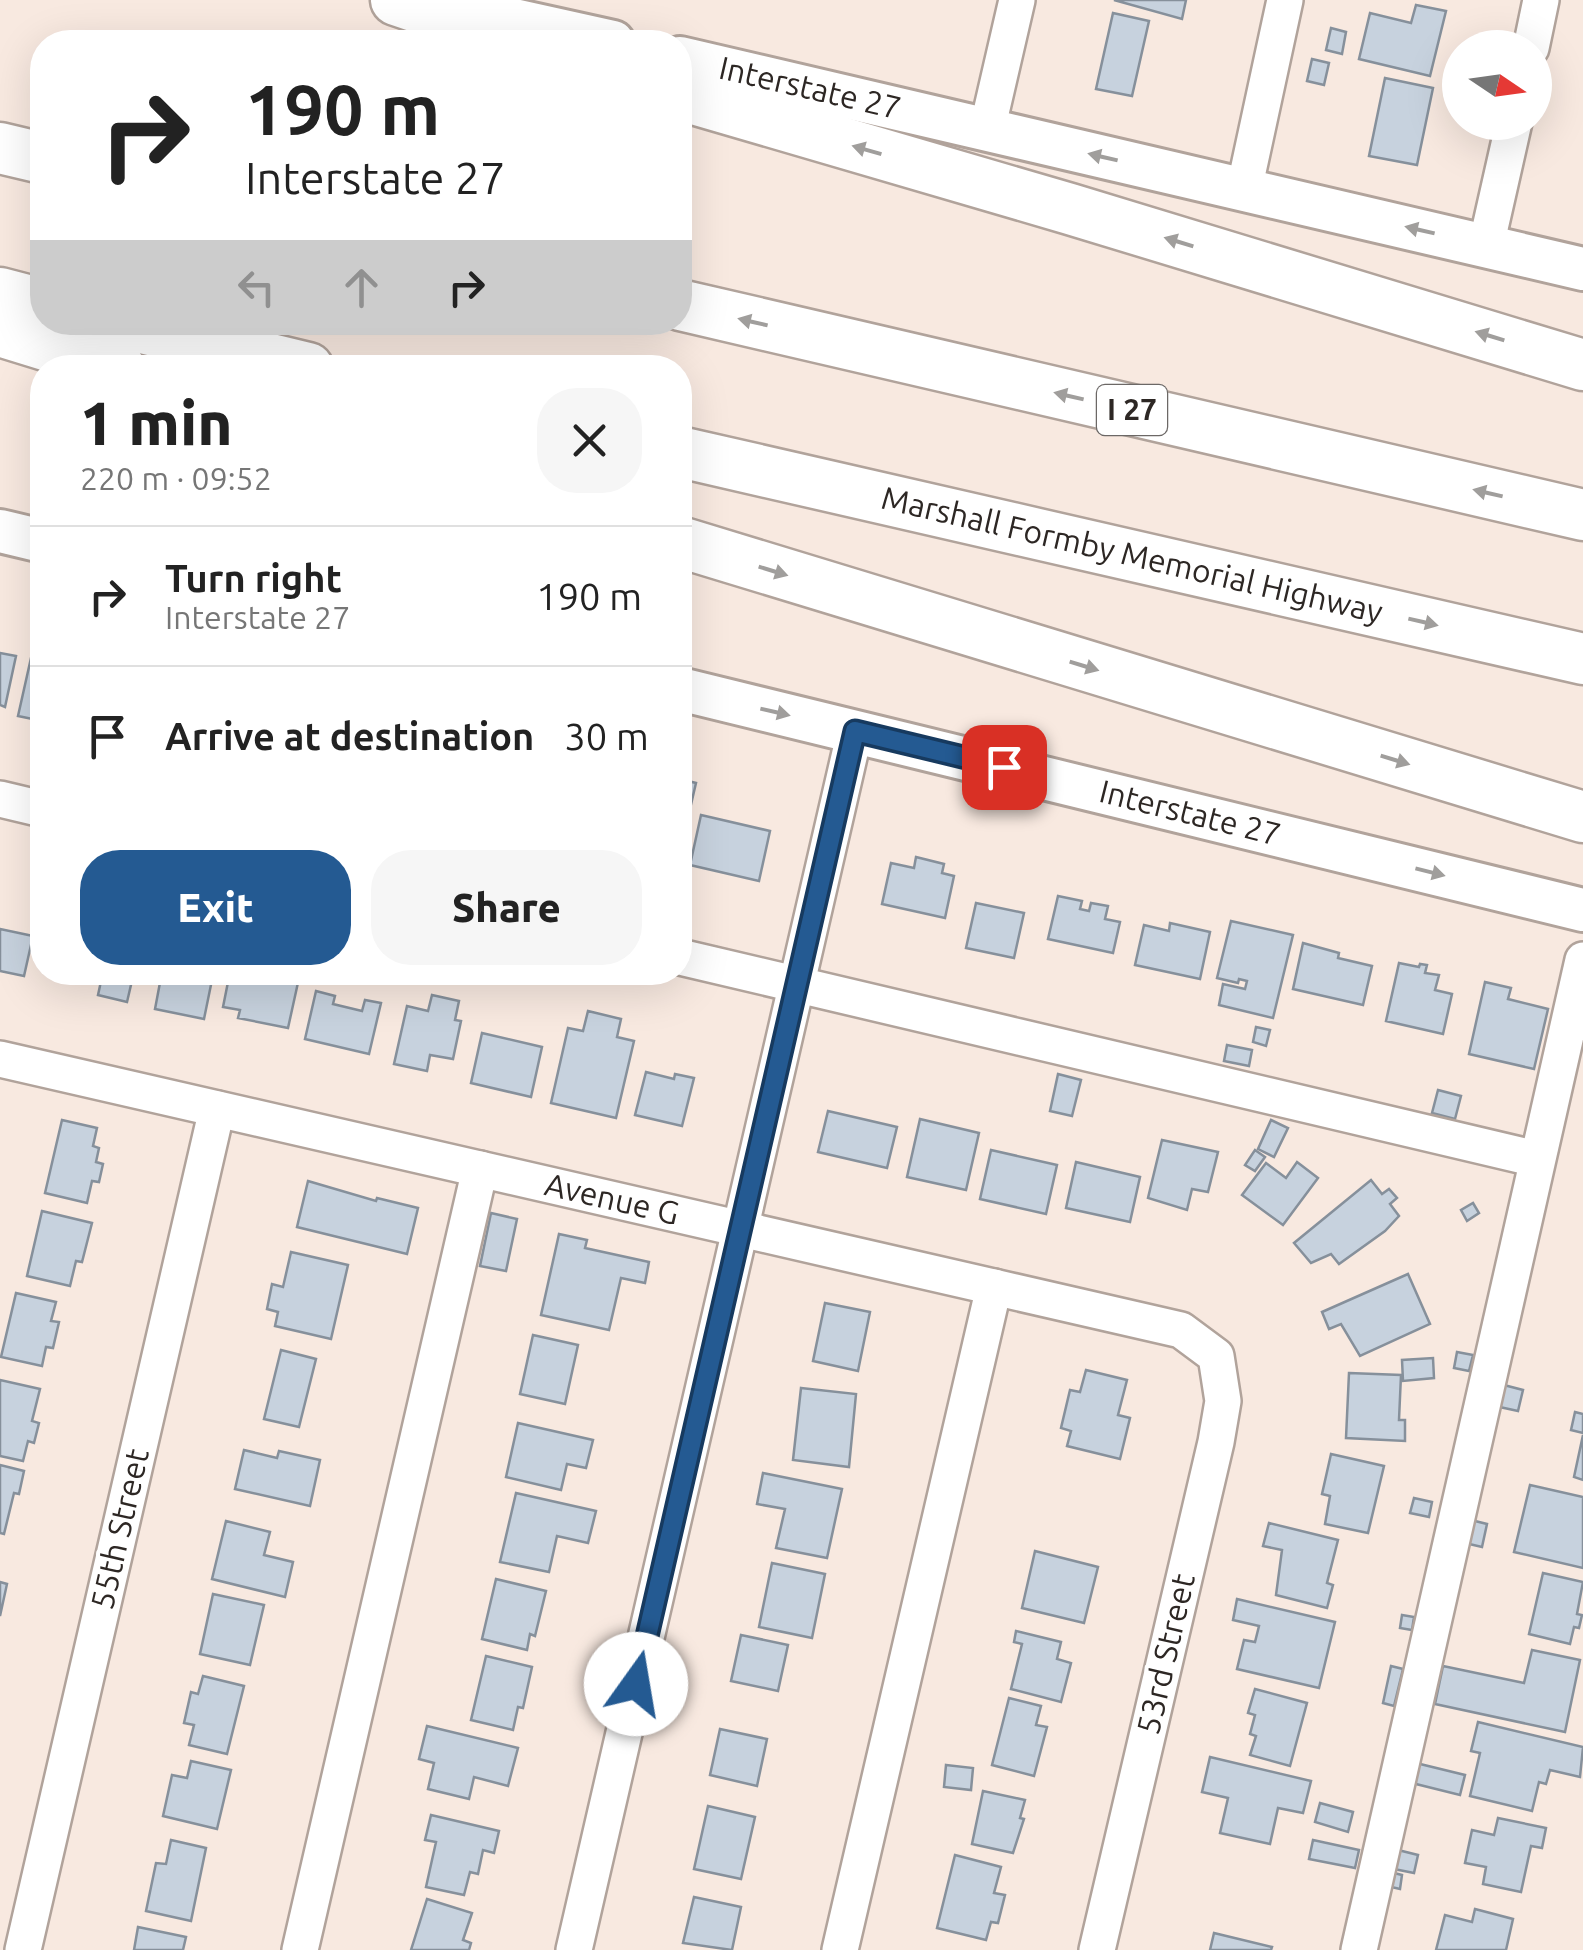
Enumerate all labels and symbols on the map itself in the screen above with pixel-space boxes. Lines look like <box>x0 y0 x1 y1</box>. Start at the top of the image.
north arrow <box>1442 30 1552 140</box>
street label: Interstate 27 <box>716 49 905 125</box>
one-way arrow <box>851 142 882 157</box>
one-way arrow <box>1087 149 1118 164</box>
one-way arrow <box>1404 222 1435 238</box>
one-way arrow <box>1163 234 1194 249</box>
one-way arrow <box>737 314 768 329</box>
one-way arrow <box>1474 328 1505 343</box>
road number: I 27 <box>1097 385 1167 435</box>
one-way arrow <box>1053 388 1084 403</box>
street label: Marshall Formby Memorial Highway <box>878 479 1386 629</box>
one-way arrow <box>1472 485 1503 500</box>
one-way arrow <box>758 565 788 580</box>
one-way arrow <box>1408 615 1439 630</box>
one-way arrow <box>1069 659 1100 674</box>
one-way arrow <box>760 704 791 720</box>
pin <box>962 725 1047 810</box>
one-way arrow <box>1380 753 1411 768</box>
street label: Interstate 27 <box>1096 772 1284 852</box>
one-way arrow <box>1415 865 1446 880</box>
street label: Avenue G <box>542 1165 683 1231</box>
street label: 55th Street <box>83 1445 155 1613</box>
street label: 53rd Street <box>1129 1570 1201 1738</box>
position arrow <box>584 1632 688 1736</box>

